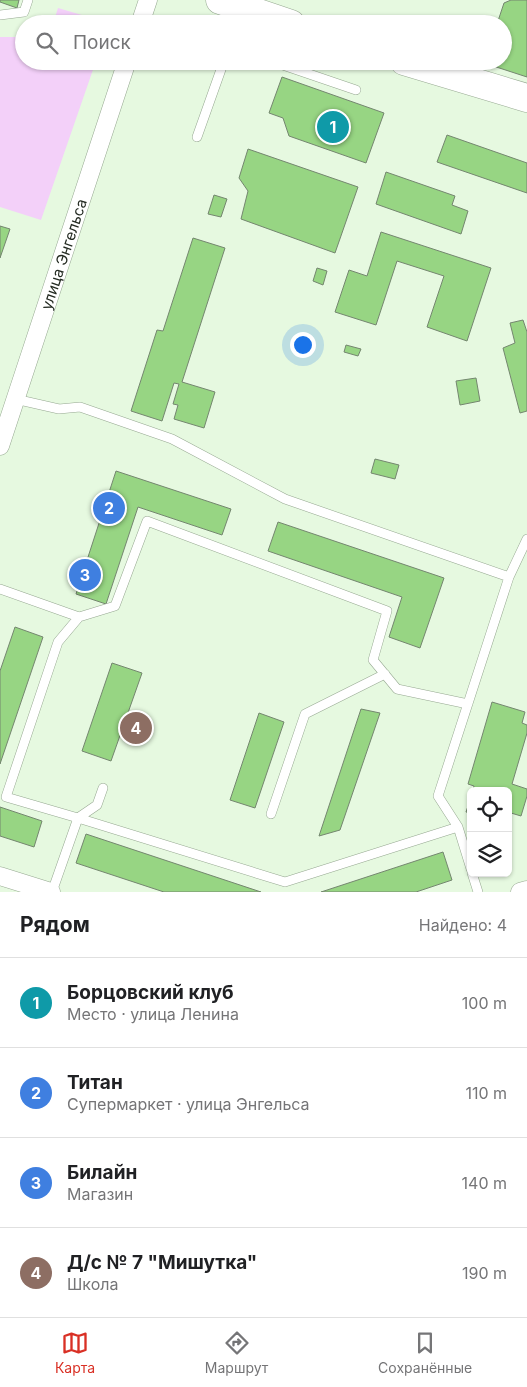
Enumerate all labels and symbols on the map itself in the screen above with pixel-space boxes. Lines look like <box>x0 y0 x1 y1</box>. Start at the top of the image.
pin: 1 <box>317 108 349 146</box>
street label: улица Энгельса <box>36 196 90 312</box>
your location <box>290 332 316 358</box>
pin: 2 <box>93 489 125 527</box>
pin: 3 <box>69 556 101 594</box>
pin: 4 <box>120 709 152 747</box>

